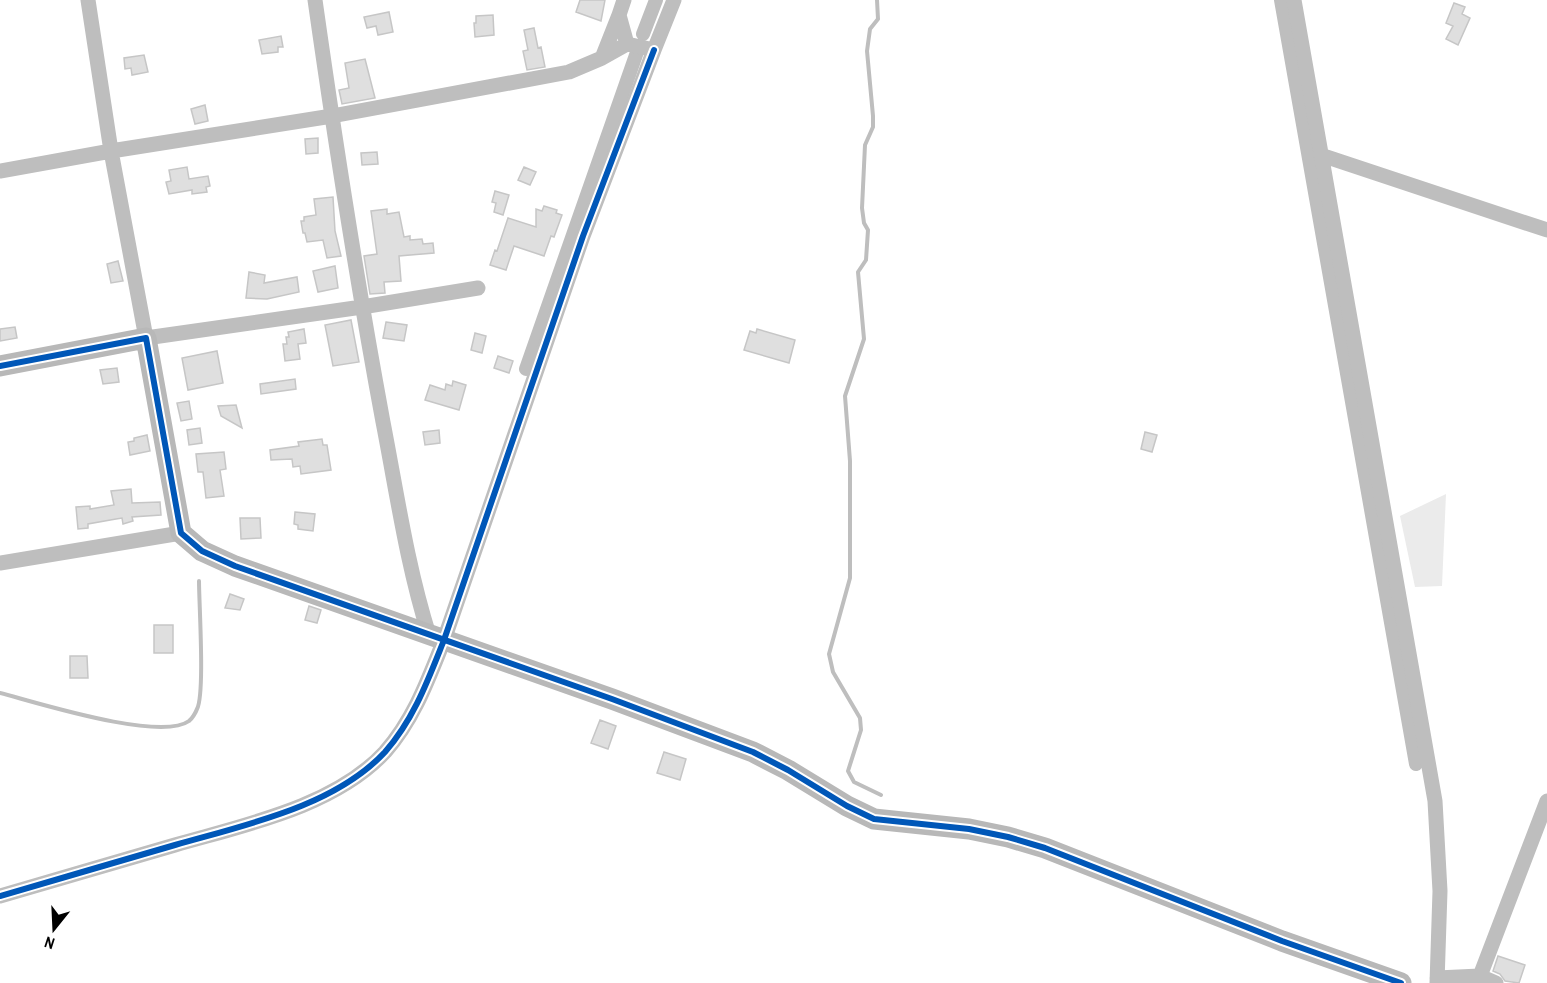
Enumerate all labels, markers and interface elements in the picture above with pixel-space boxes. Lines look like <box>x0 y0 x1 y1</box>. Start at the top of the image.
north arrow <box>24 899 84 959</box>
text: N <box>41 931 57 955</box>

